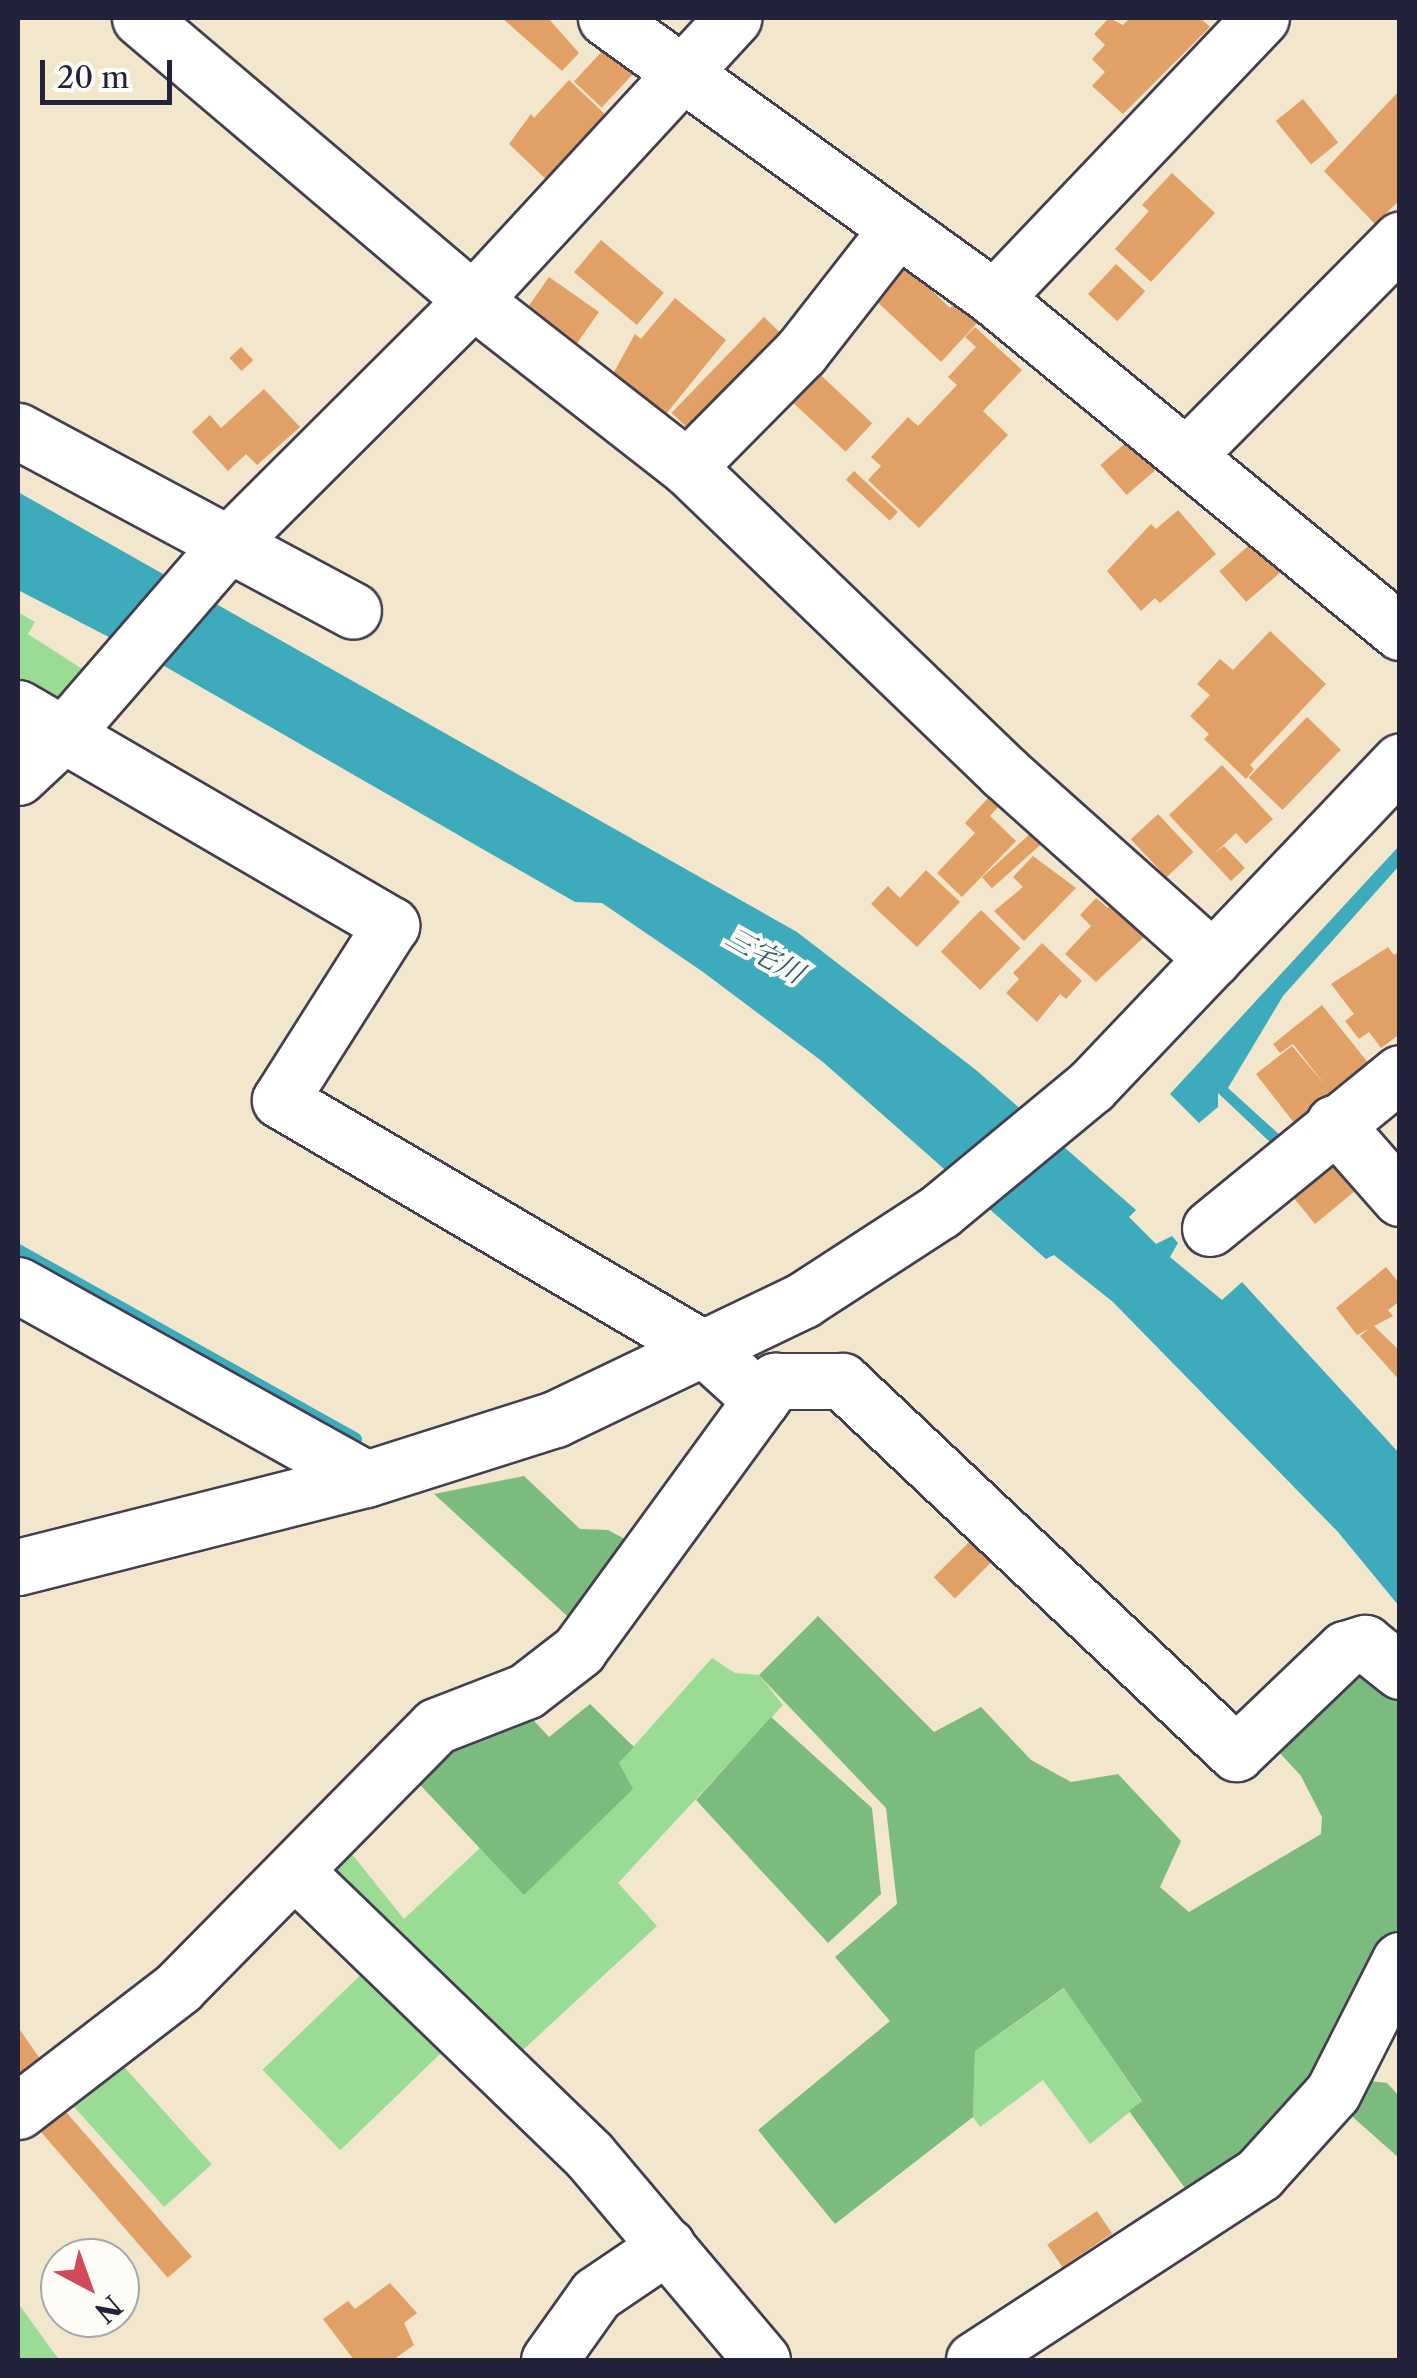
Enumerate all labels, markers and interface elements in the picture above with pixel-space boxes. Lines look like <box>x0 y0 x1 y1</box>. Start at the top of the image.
scale bar <box>45 40 178 102</box>
text: 20 m <box>57 59 129 96</box>
water label: 三宅川 <box>720 920 810 990</box>
north arrow <box>40 2238 140 2338</box>
text: N <box>88 2288 129 2330</box>

